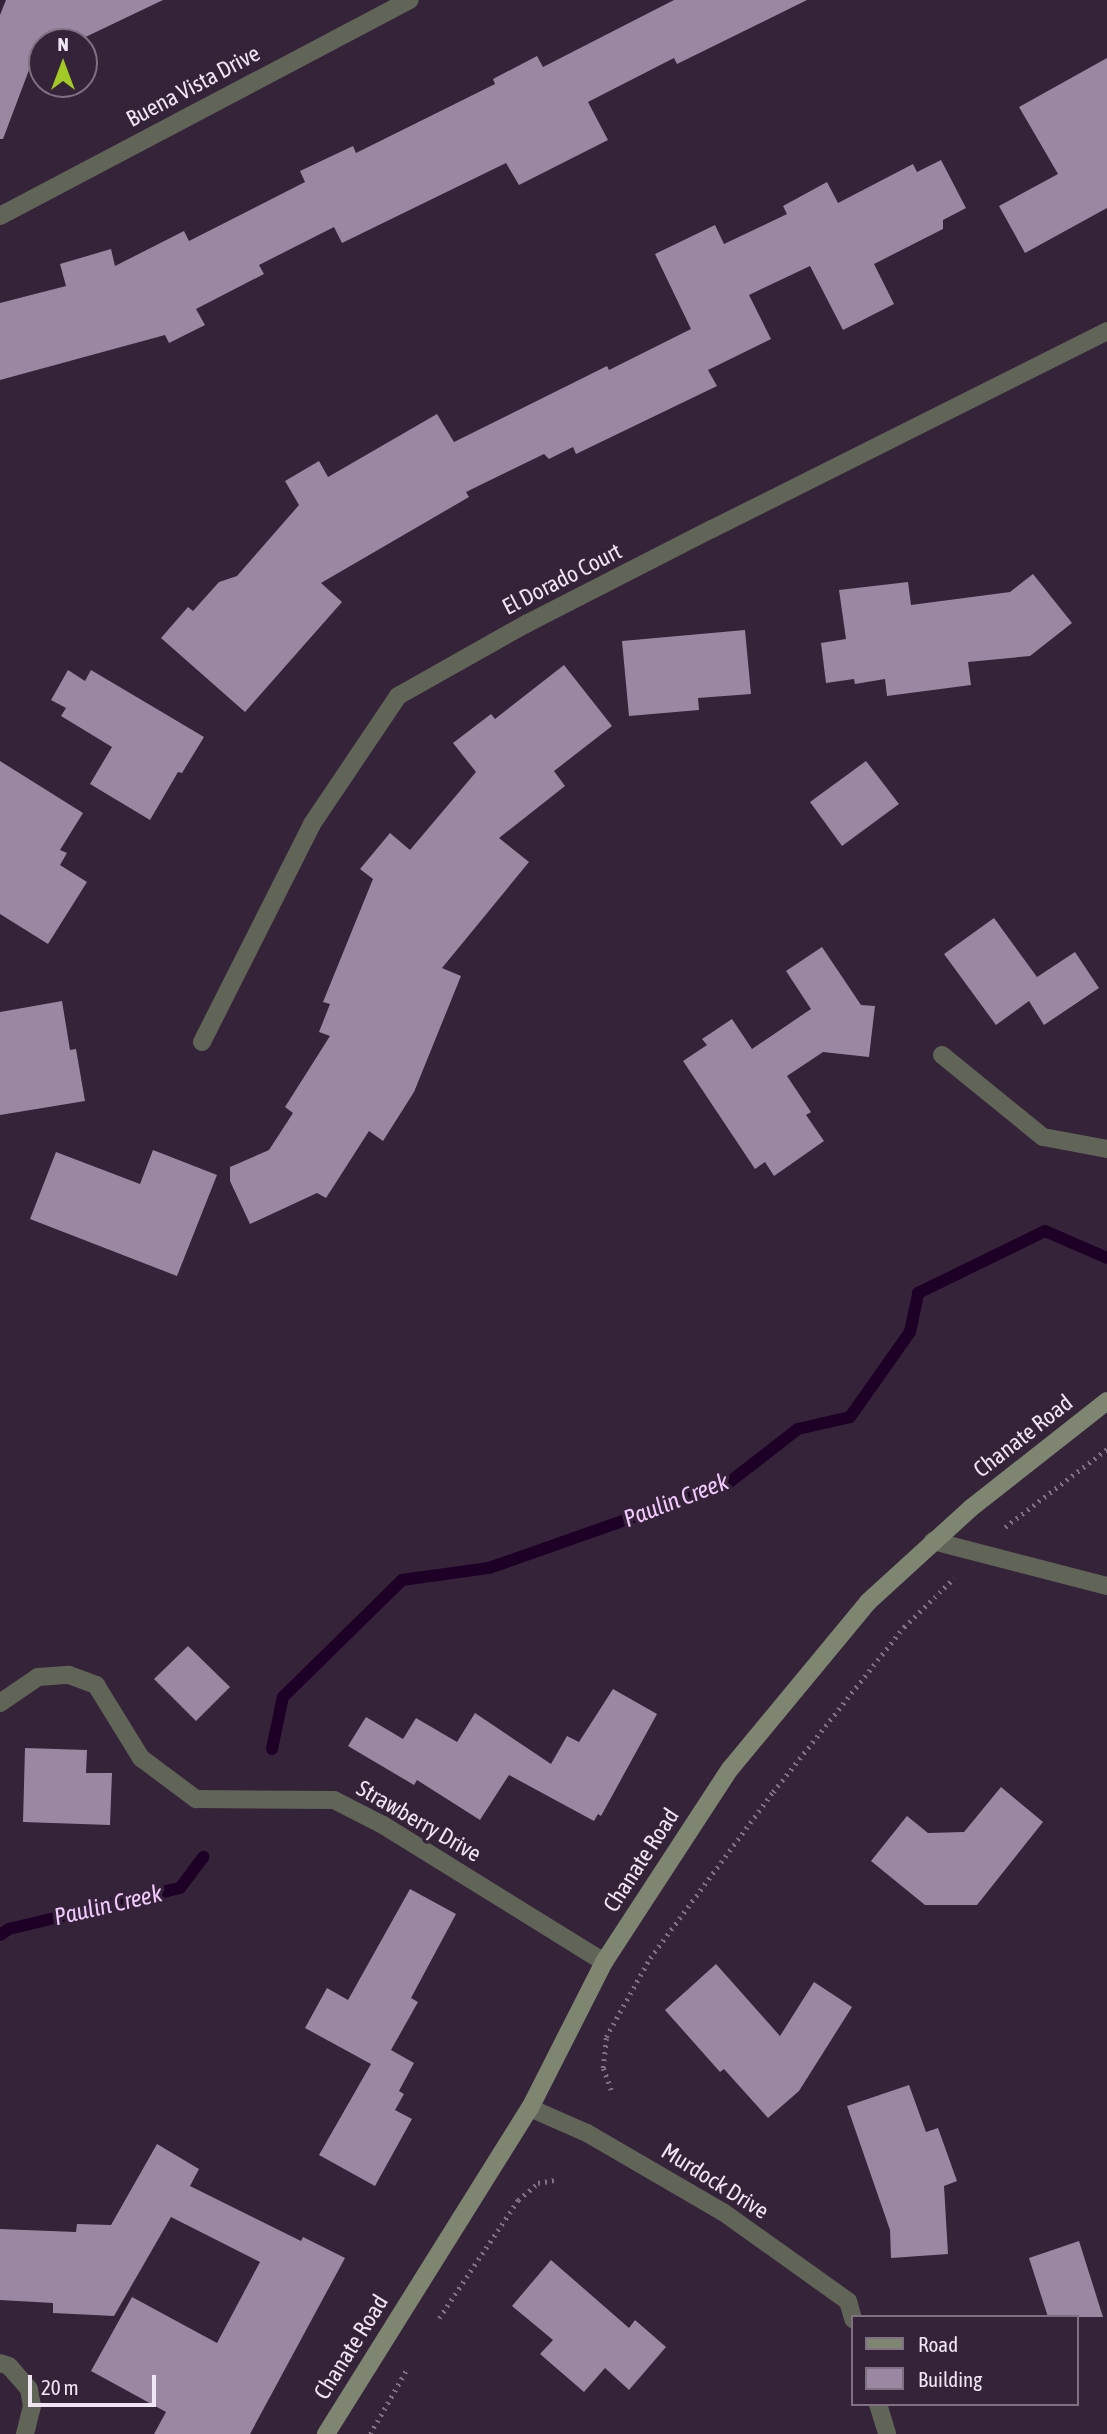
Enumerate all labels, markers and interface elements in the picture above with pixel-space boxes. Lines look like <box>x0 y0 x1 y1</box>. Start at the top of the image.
north arrow <box>28 28 98 98</box>
text: N <box>57 33 69 55</box>
street label: Buena Vista Drive <box>122 39 264 133</box>
street label: El Dorado Court <box>498 537 626 621</box>
street label: Chanate Road <box>968 1389 1078 1483</box>
water label: Paulin Creek <box>619 1467 733 1533</box>
street label: Strawberry Drive <box>352 1774 486 1868</box>
street label: Chanate Road <box>597 1803 685 1917</box>
water label: Paulin Creek <box>51 1879 165 1931</box>
street label: Murdock Drive <box>656 2137 774 2225</box>
street label: Chanate Road <box>308 2290 394 2404</box>
legend <box>852 2315 1079 2406</box>
text: Road <box>918 2332 958 2356</box>
scale bar <box>32 2360 159 2404</box>
text: Building <box>918 2367 982 2391</box>
text: 20 m <box>41 2375 79 2399</box>

